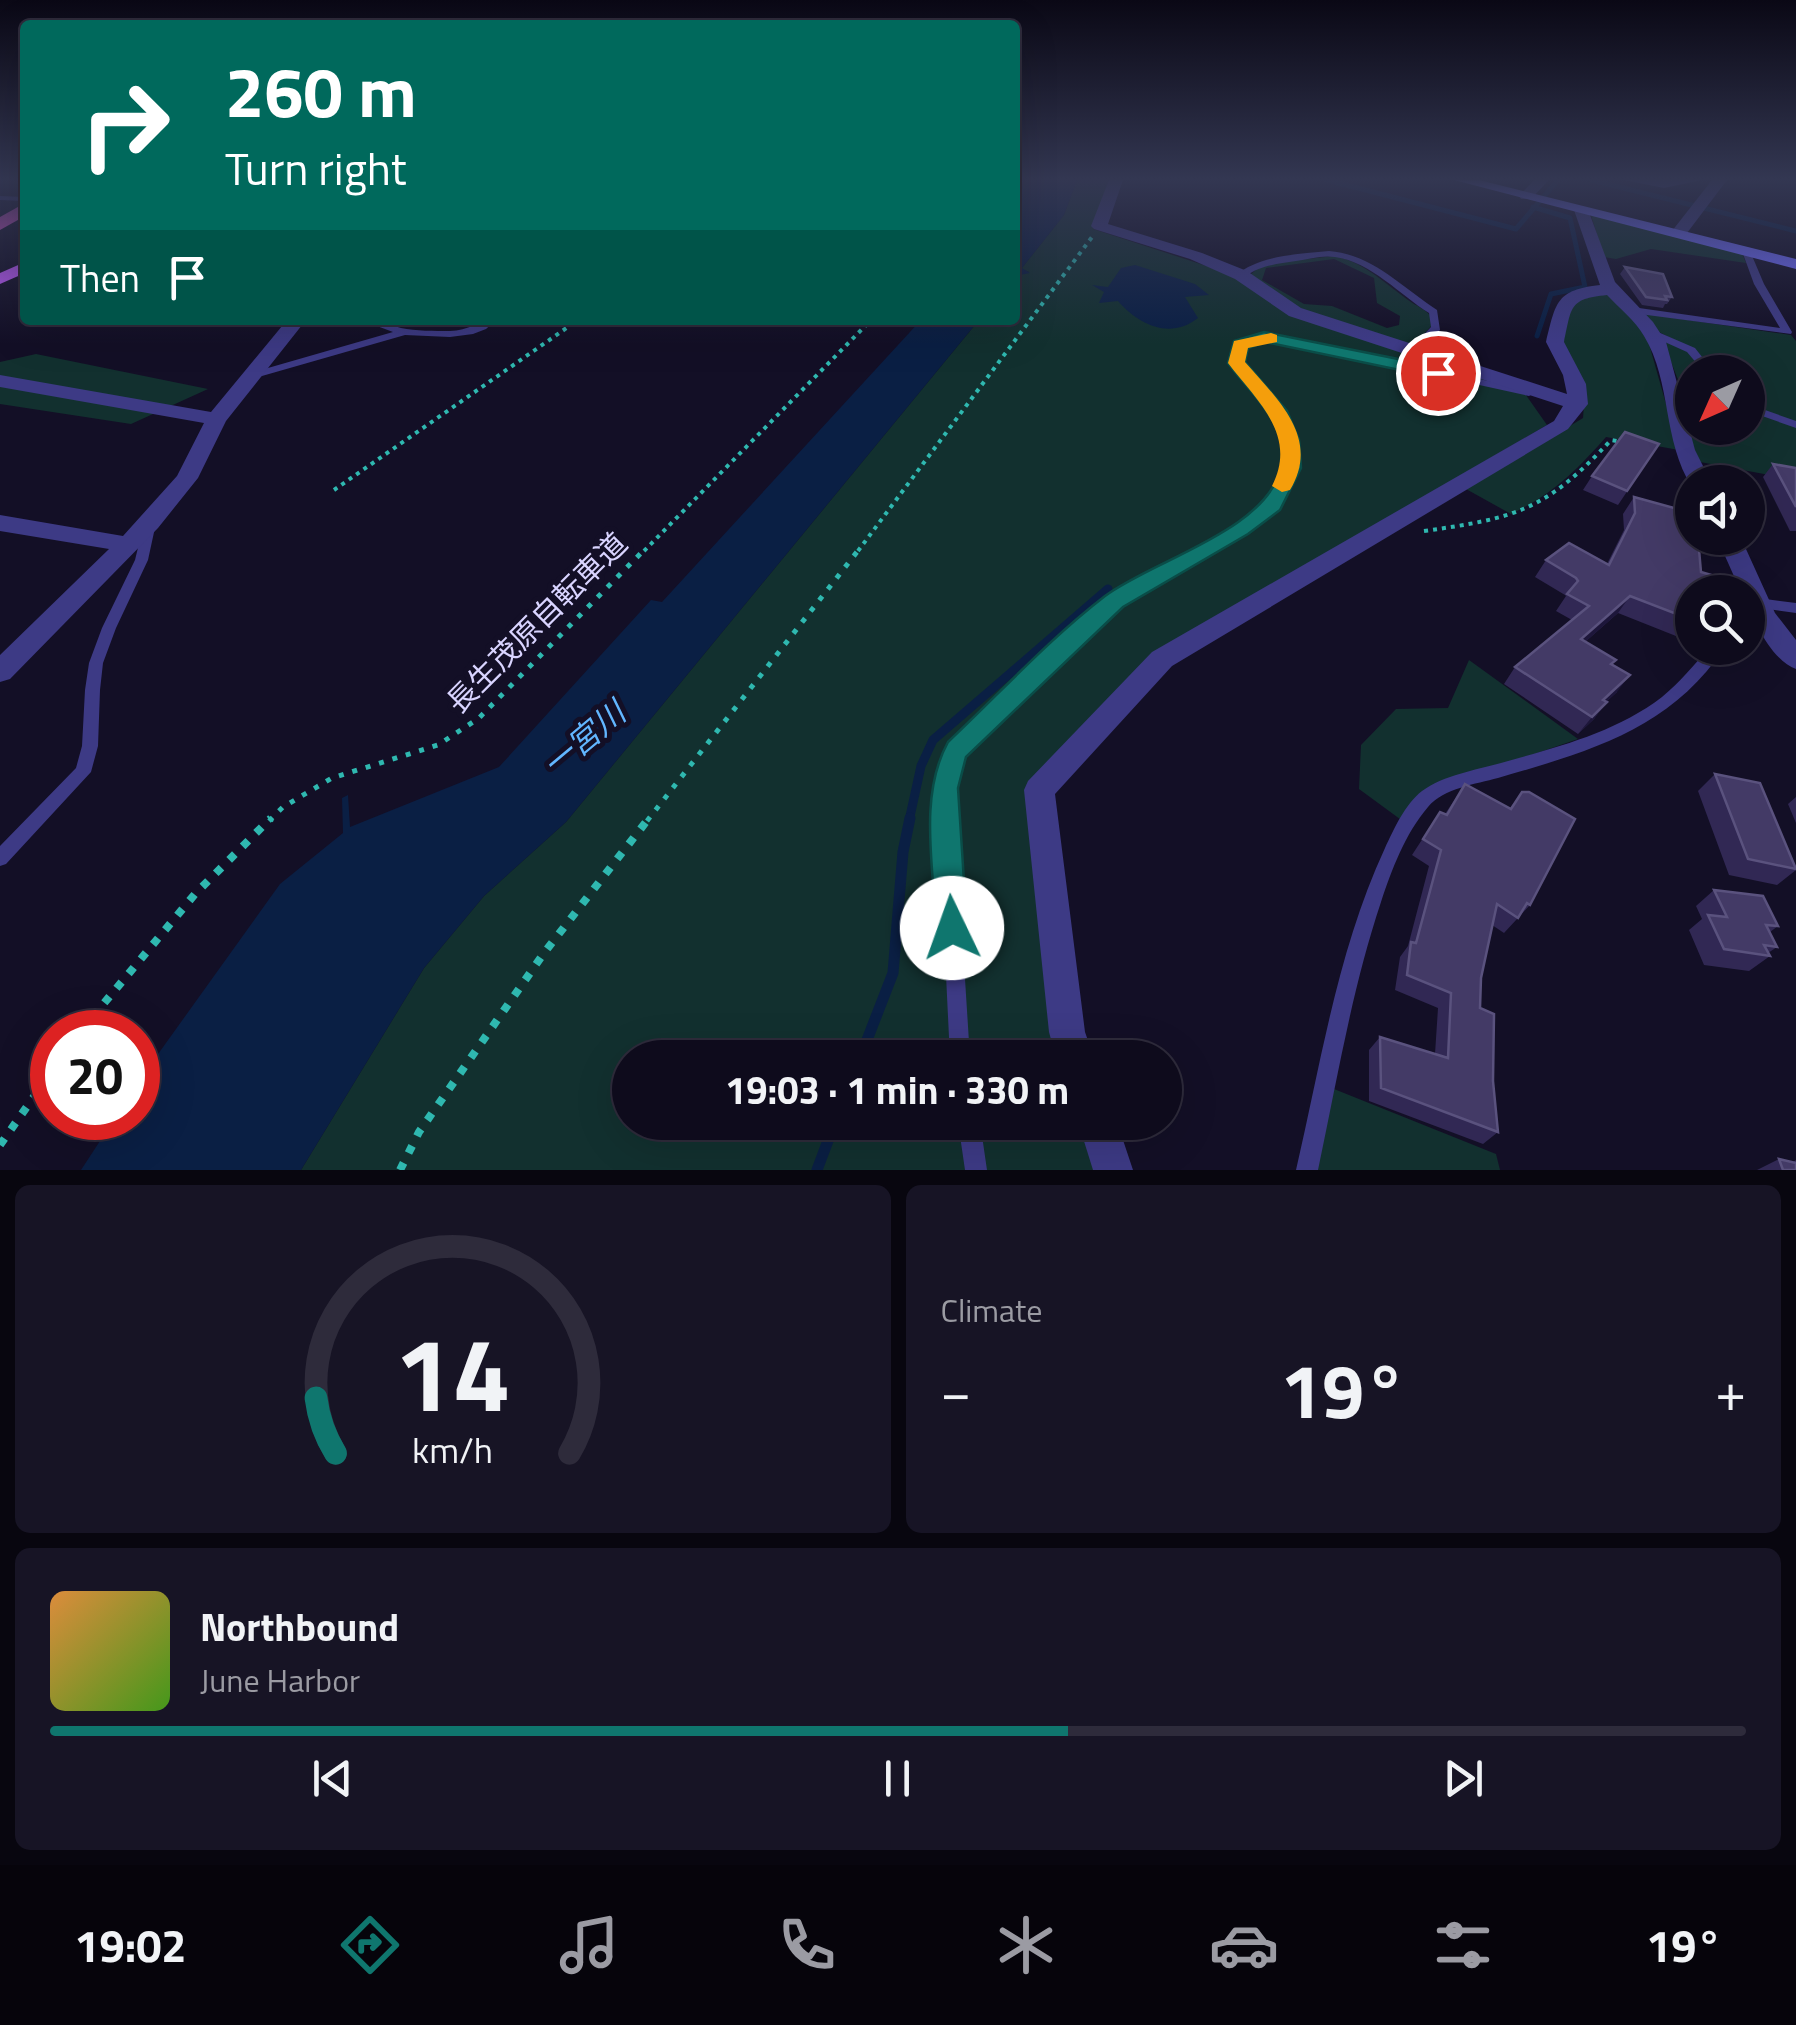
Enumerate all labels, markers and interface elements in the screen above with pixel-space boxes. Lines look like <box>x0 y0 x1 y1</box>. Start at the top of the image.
text: 260 m <box>225 38 417 144</box>
icon: right <box>60 60 190 190</box>
text: Turn right <box>225 134 407 202</box>
text: Then <box>60 249 140 307</box>
icon: arrive <box>160 250 215 305</box>
pin <box>1396 331 1481 416</box>
icon: arrive <box>1411 346 1466 401</box>
north arrow <box>1675 355 1765 445</box>
map controls <box>1675 355 1765 665</box>
button: sound <box>1675 465 1765 555</box>
street label: 長生茂原自転車道 <box>435 521 637 723</box>
button: search <box>1675 575 1765 665</box>
water label: 一宮川 <box>531 687 638 787</box>
position arrow <box>900 876 1004 980</box>
speed limit sign: 20 <box>30 1010 160 1140</box>
text: 19:03 · 1 min · 330 m <box>725 1061 1069 1119</box>
text: Climate <box>941 1286 1042 1334</box>
text: 14 <box>395 1293 511 1451</box>
text: 19° <box>1280 1333 1406 1447</box>
text: − <box>941 1349 971 1432</box>
text: + <box>1715 1349 1746 1432</box>
text: km/h <box>412 1422 493 1477</box>
text: Northbound <box>200 1598 399 1656</box>
text: June Harbor <box>200 1656 360 1704</box>
icon: previous <box>305 1751 360 1806</box>
icon: pause <box>870 1751 925 1806</box>
icon: next <box>1436 1751 1491 1806</box>
icon: directions <box>335 1910 405 1980</box>
icon: music <box>554 1910 624 1980</box>
icon: phone <box>772 1910 842 1980</box>
icon: climate <box>991 1910 1061 1980</box>
icon: car <box>1209 1910 1279 1980</box>
icon: filters <box>1428 1910 1498 1980</box>
text: 19:02 <box>74 1911 187 1979</box>
text: 19° <box>1646 1911 1722 1979</box>

